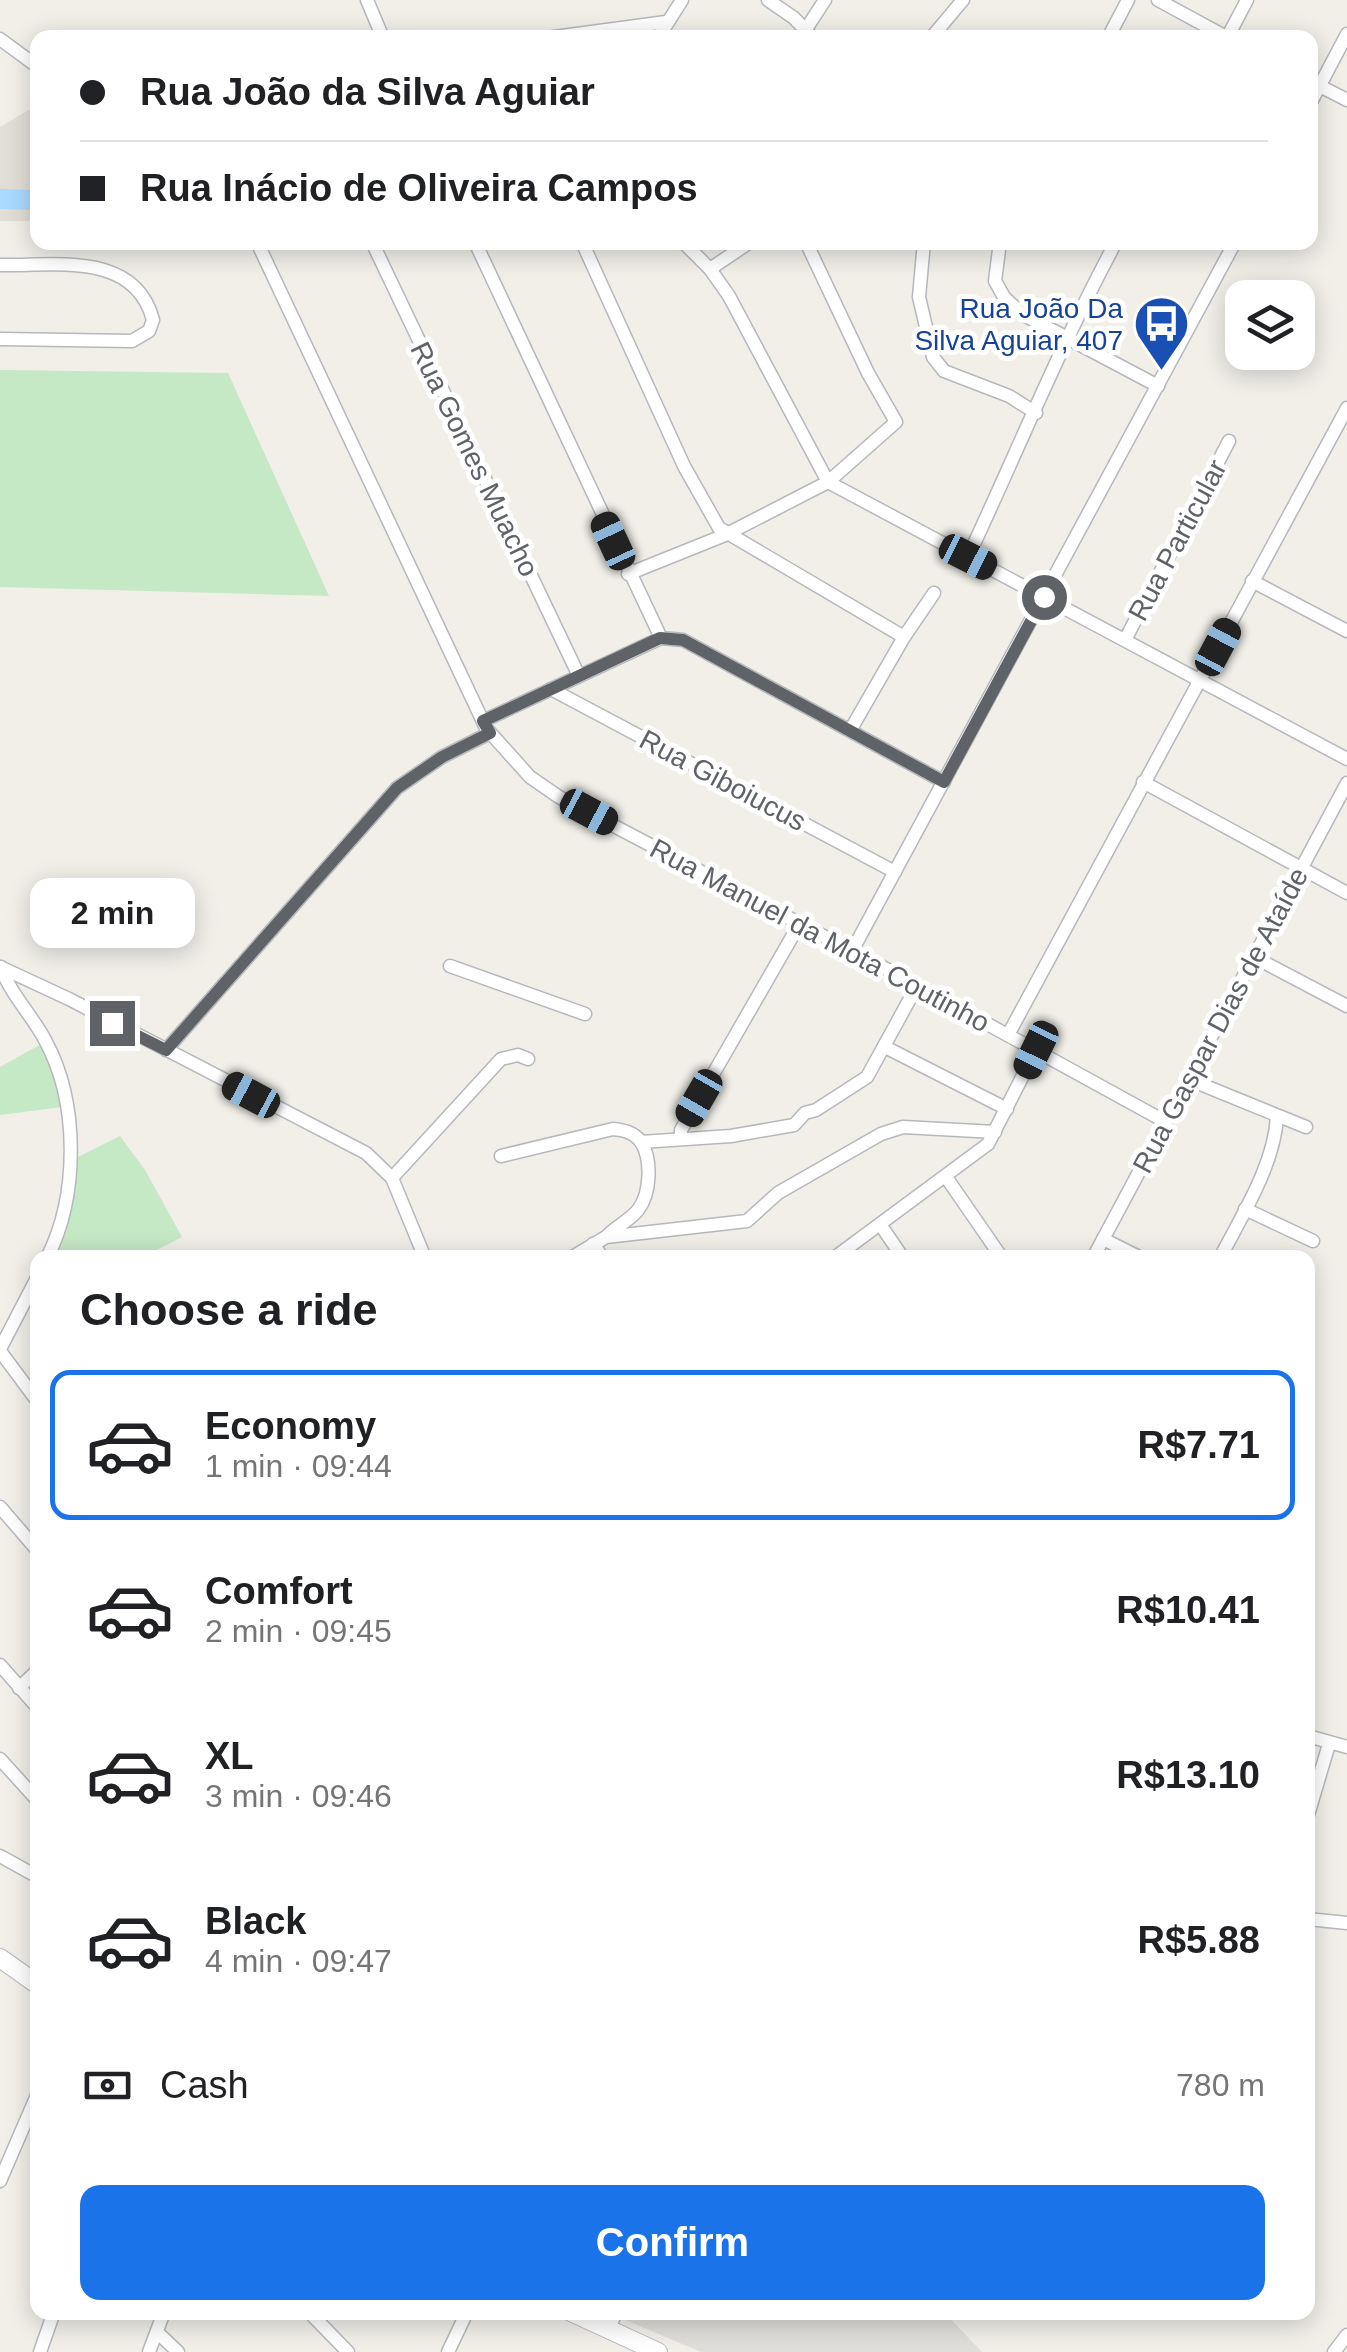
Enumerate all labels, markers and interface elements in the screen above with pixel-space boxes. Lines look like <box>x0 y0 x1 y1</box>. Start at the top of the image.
text: Rua João da Silva Aguiar <box>140 71 595 113</box>
text: Rua Inácio de Oliveira Campos <box>140 167 698 209</box>
map controls <box>1225 280 1315 370</box>
button: layers <box>1225 280 1315 370</box>
place label: Rua João Da Silva Aguiar, 407 <box>914 293 1123 356</box>
bus stop icon: Rua João Da Silva Aguiar, 407 <box>1132 294 1192 373</box>
street label: Rua Gomes Muacho <box>404 337 545 581</box>
street label: Rua Particular <box>1122 455 1233 626</box>
car <box>587 507 639 575</box>
car <box>934 530 1002 584</box>
route start <box>1022 575 1067 620</box>
car <box>1191 613 1245 681</box>
street label: Rua Giboiucus <box>634 724 811 837</box>
car <box>555 785 623 839</box>
street label: Rua Manuel da Mota Coutinho <box>645 833 995 1038</box>
street label: Rua Gaspar Dias de Ataíde <box>1127 862 1314 1178</box>
callout: 2 min <box>29 878 194 948</box>
text: 2 min <box>71 895 154 931</box>
route end <box>90 1001 135 1046</box>
car <box>1009 1016 1063 1084</box>
car <box>671 1065 727 1131</box>
car <box>217 1068 285 1122</box>
text: Choose a ride <box>80 1284 378 1335</box>
icon: car <box>85 1400 175 1490</box>
text: Economy <box>205 1405 376 1447</box>
text: R$7.71 <box>1137 1424 1260 1466</box>
text: 1 min · 09:44 <box>205 1448 392 1484</box>
icon: car <box>85 1565 175 1655</box>
text: Comfort <box>205 1570 353 1612</box>
text: R$10.41 <box>1116 1589 1260 1631</box>
text: 2 min · 09:45 <box>205 1613 392 1649</box>
icon: car <box>85 1730 175 1820</box>
text: XL <box>205 1735 254 1777</box>
text: R$13.10 <box>1116 1754 1260 1796</box>
text: 3 min · 09:46 <box>205 1778 392 1814</box>
icon: car <box>85 1895 175 1985</box>
text: Black <box>205 1900 306 1942</box>
text: R$5.88 <box>1137 1919 1260 1961</box>
text: 4 min · 09:47 <box>205 1943 392 1979</box>
icon: cash <box>80 2058 135 2113</box>
text: Cash <box>160 2064 249 2106</box>
text: 780 m <box>1176 2067 1265 2103</box>
button: Confirm <box>80 2185 1265 2300</box>

